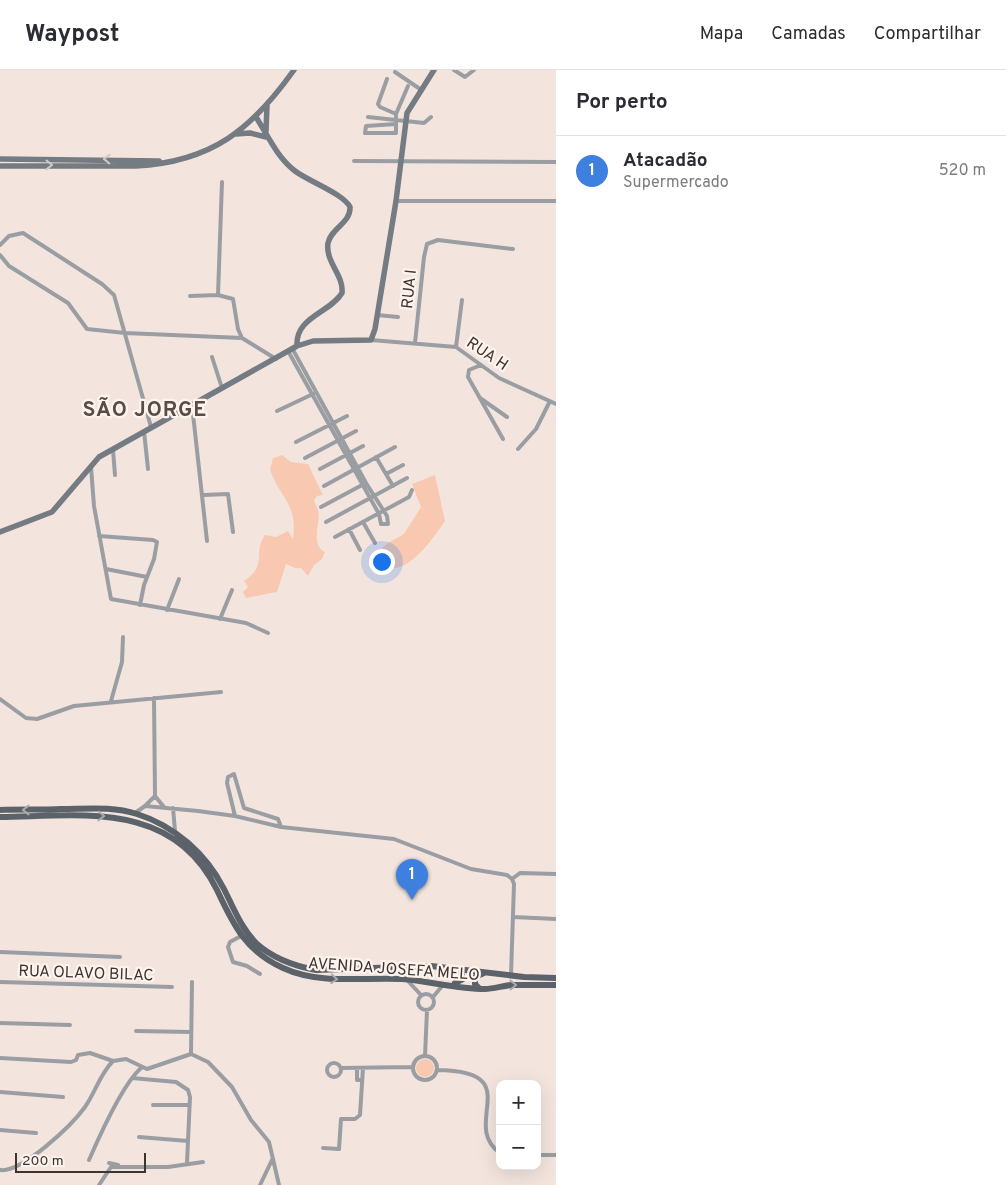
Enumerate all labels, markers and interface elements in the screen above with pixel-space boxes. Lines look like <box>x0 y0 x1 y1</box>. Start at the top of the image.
text: Waypost <box>25 20 119 50</box>
text: Mapa <box>700 23 743 46</box>
text: Camadas <box>771 23 846 46</box>
text: Compartilhar <box>874 23 981 46</box>
text: Por perto <box>576 89 668 116</box>
text: Atacadão <box>623 149 708 173</box>
one-way arrow <box>103 154 111 165</box>
one-way arrow <box>45 160 53 171</box>
text: 1 <box>589 161 595 181</box>
text: 520 m <box>939 161 986 181</box>
text: Supermercado <box>623 173 729 193</box>
street label: RUA I <box>398 269 422 310</box>
street label: RUA H <box>462 333 512 376</box>
district label: SÃO JORGE <box>83 397 207 424</box>
your location <box>369 549 395 575</box>
one-way arrow <box>22 805 30 815</box>
one-way arrow <box>98 811 105 821</box>
pin: 1 <box>396 859 428 900</box>
street label: AVENIDA JOSEFA MELO <box>307 954 480 986</box>
street label: RUA OLAVO BILAC <box>18 962 154 986</box>
one-way arrow <box>330 973 338 984</box>
one-way arrow <box>509 980 517 991</box>
map controls <box>496 1080 541 1170</box>
button: + <box>496 1080 541 1125</box>
button: − <box>496 1125 541 1170</box>
scale bar <box>15 1150 146 1173</box>
text: 200 m <box>22 1153 64 1170</box>

